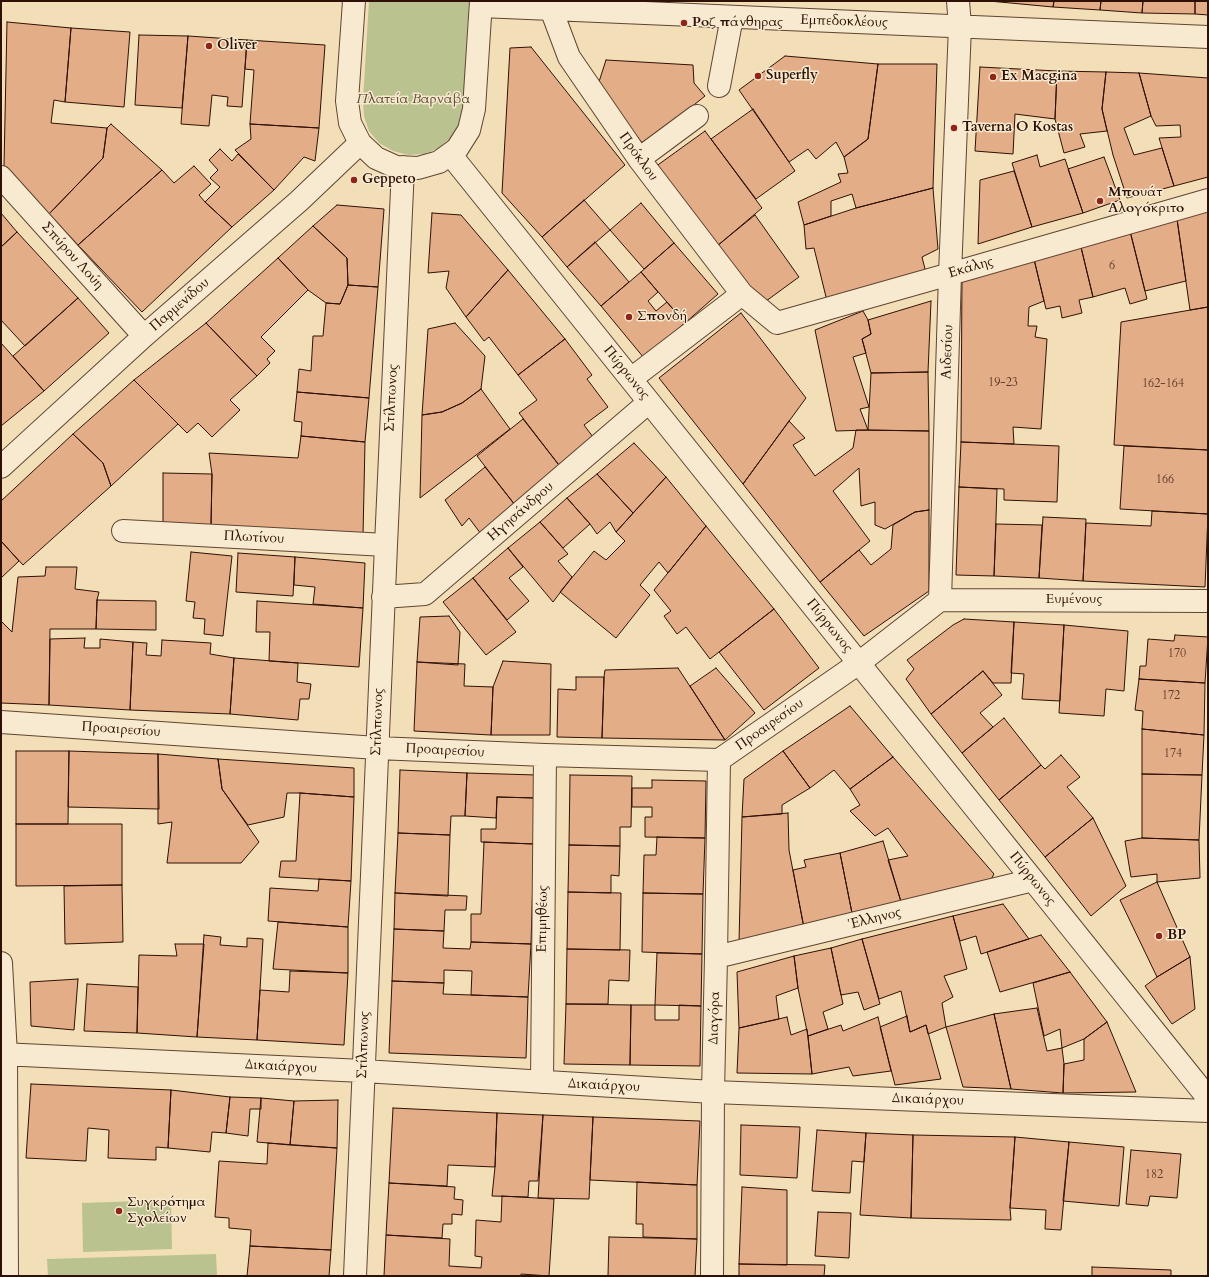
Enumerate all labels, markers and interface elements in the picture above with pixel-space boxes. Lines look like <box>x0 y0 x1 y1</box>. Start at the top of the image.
street label: Εμπεδοκλέους <box>800 12 888 32</box>
place label: Ροζ πάνθηρας <box>692 15 783 31</box>
marker: Ροζ πάνθηρας <box>679 18 689 28</box>
place label: Oliver <box>217 38 257 54</box>
marker: Oliver <box>204 41 214 51</box>
place label: Superfly <box>766 68 818 84</box>
place label: Ex Macgina <box>1001 69 1077 85</box>
marker: Superfly <box>753 71 763 81</box>
marker: Ex Macgina <box>988 72 998 82</box>
park label: Πλατεία Βαρνάβα <box>356 92 470 108</box>
place label: Taverna O Kostas <box>962 120 1073 136</box>
marker: Taverna O Kostas <box>949 123 959 133</box>
street label: Πρόκλου <box>615 130 661 184</box>
place label: Geppeto <box>362 172 416 188</box>
marker: Geppeto <box>349 175 359 185</box>
place label: Μπουάτ Αλογόκριτο <box>1108 185 1184 218</box>
marker: Μπουάτ Αλογόκριτο <box>1095 196 1105 206</box>
street label: Σπύρου Λούη <box>37 219 107 293</box>
street label: Εκάλης <box>947 254 995 282</box>
house number: 6 <box>1109 259 1115 273</box>
street label: Παρμενίδου <box>147 275 213 335</box>
place label: Σπονδή <box>637 309 687 325</box>
marker: Σπονδή <box>624 312 634 322</box>
street label: Αιδεσίου <box>939 324 957 380</box>
street label: Πύρρωνος <box>599 343 653 403</box>
street label: Στίλπωνος <box>382 364 402 432</box>
house number: 19-23 <box>988 376 1018 390</box>
house number: 162-164 <box>1142 377 1184 391</box>
house number: 166 <box>1156 473 1174 487</box>
street label: Ηγησάνδρου <box>485 479 557 545</box>
street label: Πλωτίνου <box>223 528 285 548</box>
street label: Ευμένους <box>1046 592 1102 608</box>
street label: Πύρρωνος <box>802 596 856 656</box>
house number: 170 <box>1168 647 1186 661</box>
street label: Στίλπωνος <box>368 688 388 756</box>
house number: 172 <box>1162 689 1180 703</box>
street label: Προαιρεσίου <box>733 695 807 755</box>
street label: Προαιρεσίου <box>81 719 161 741</box>
street label: Προαιρεσίου <box>405 741 485 761</box>
house number: 174 <box>1164 747 1182 761</box>
street label: Πύρρωνος <box>1005 849 1059 909</box>
street label: Επιμηθέως <box>534 885 552 953</box>
street label: Έλληνος <box>847 904 903 934</box>
place label: BP <box>1167 928 1186 944</box>
marker: BP <box>1154 931 1164 941</box>
street label: Διαγόρα <box>706 991 724 1045</box>
street label: Στίλπωνος <box>354 1011 374 1079</box>
street label: Δικαιάρχου <box>245 1057 317 1077</box>
street label: Δικαιάρχου <box>568 1076 640 1096</box>
street label: Δικαιάρχου <box>892 1090 964 1110</box>
house number: 182 <box>1145 1168 1163 1182</box>
place label: Συγκρότημα Σχολείων <box>127 1195 205 1228</box>
marker: Συγκρότημα Σχολείων <box>114 1206 124 1216</box>

